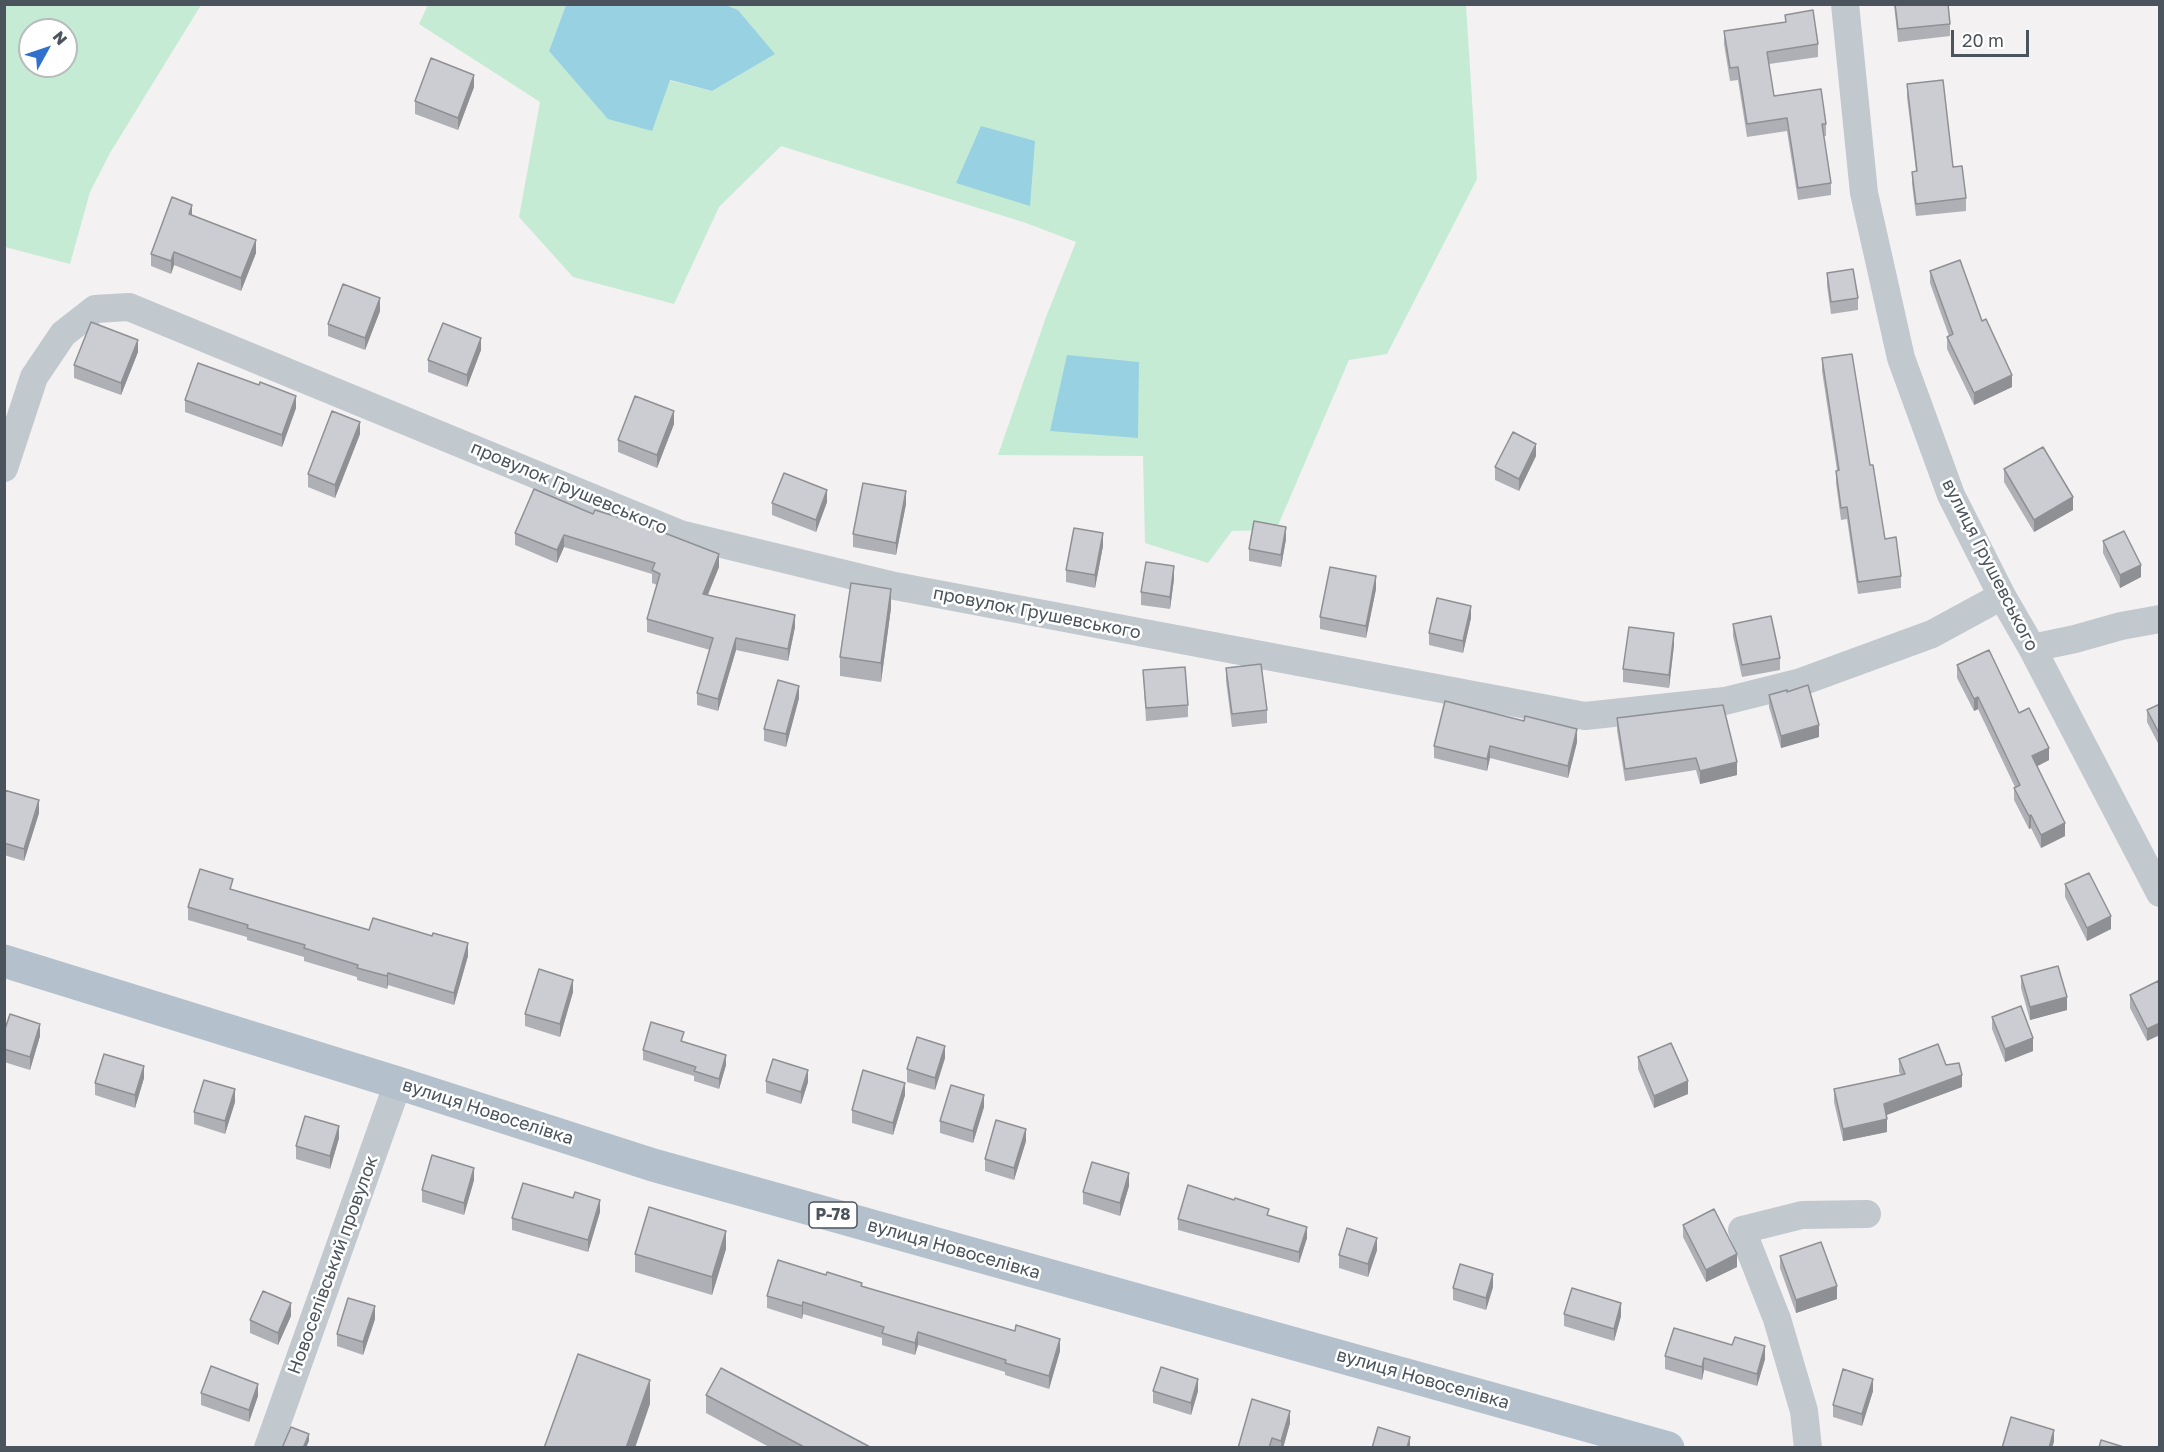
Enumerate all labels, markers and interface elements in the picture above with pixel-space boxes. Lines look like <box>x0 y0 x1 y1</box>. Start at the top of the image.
north arrow <box>18 18 78 78</box>
scale bar <box>1954 18 2032 56</box>
text: N <box>49 27 72 49</box>
text: 20 m <box>1962 29 2004 51</box>
street label: провулок Грушевського <box>467 437 671 539</box>
street label: вулиця Грушевського <box>1937 475 2043 655</box>
street label: провулок Грушевського <box>931 582 1143 644</box>
street label: вулиця Новоселівка <box>400 1074 576 1150</box>
street label: Новоселівський провулок <box>283 1153 383 1377</box>
road number: Р-78 <box>809 1202 857 1228</box>
street label: вулиця Новоселівка <box>865 1214 1043 1284</box>
street label: вулиця Новоселівка <box>1334 1344 1512 1414</box>

